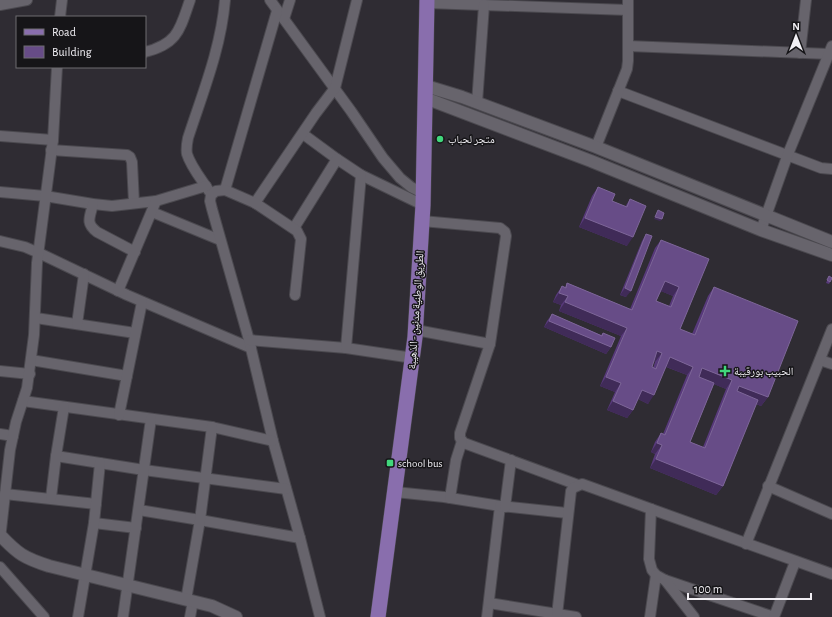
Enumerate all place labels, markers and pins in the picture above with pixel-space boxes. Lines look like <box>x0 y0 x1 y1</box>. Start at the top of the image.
marker: متجر لحباب <box>435 134 445 144</box>
place label: متجر لحباب <box>448 134 495 145</box>
marker: الحبيب بورقيبة <box>719 365 731 377</box>
place label: الحبيب بورقيبة <box>734 366 793 377</box>
marker: school bus <box>385 458 395 468</box>
place label: school bus <box>398 458 443 469</box>

